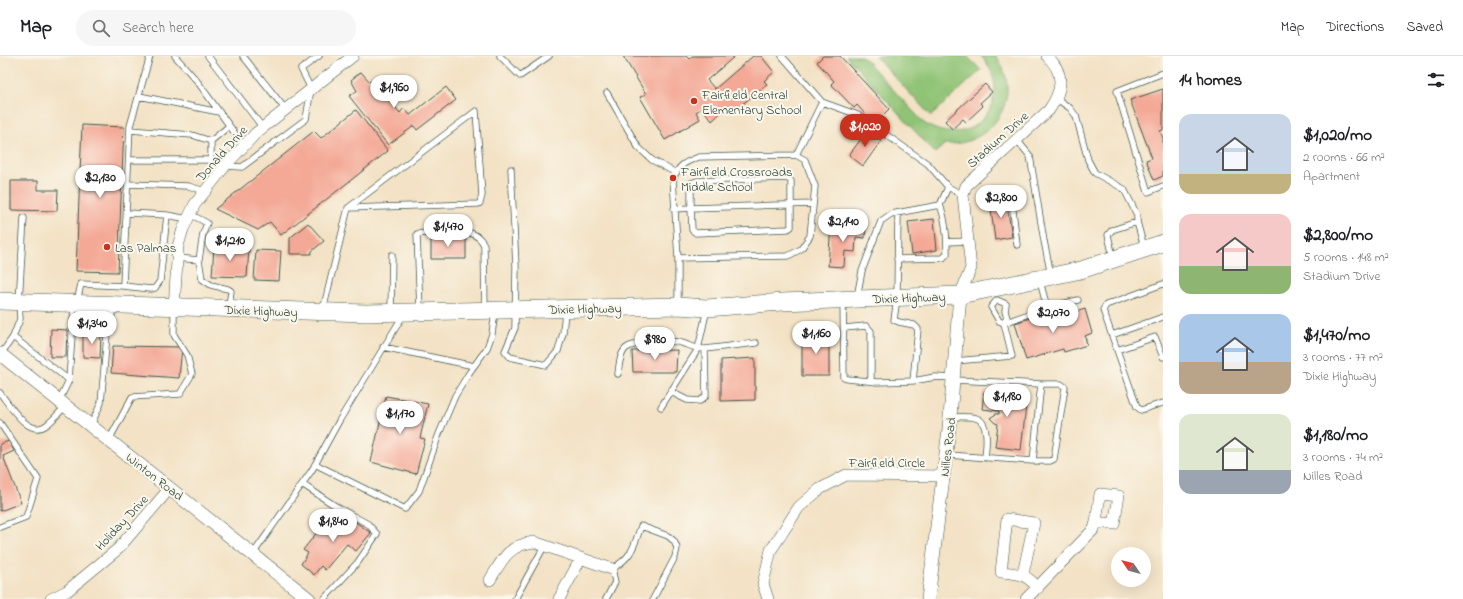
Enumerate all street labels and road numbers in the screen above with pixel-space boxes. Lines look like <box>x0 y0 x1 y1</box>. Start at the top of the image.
street label: Stadium Drive <box>963 107 1033 173</box>
street label: Donald Drive <box>191 122 253 187</box>
street label: Dixie Highway <box>871 288 946 310</box>
street label: Dixie Highway <box>547 299 622 321</box>
street label: Dixie Highway <box>223 301 298 323</box>
street label: Nilles Road <box>935 416 962 478</box>
street label: Winton Road <box>121 449 187 506</box>
street label: Fairfield Circle <box>848 454 925 473</box>
street label: Holiday Drive <box>91 491 154 556</box>

